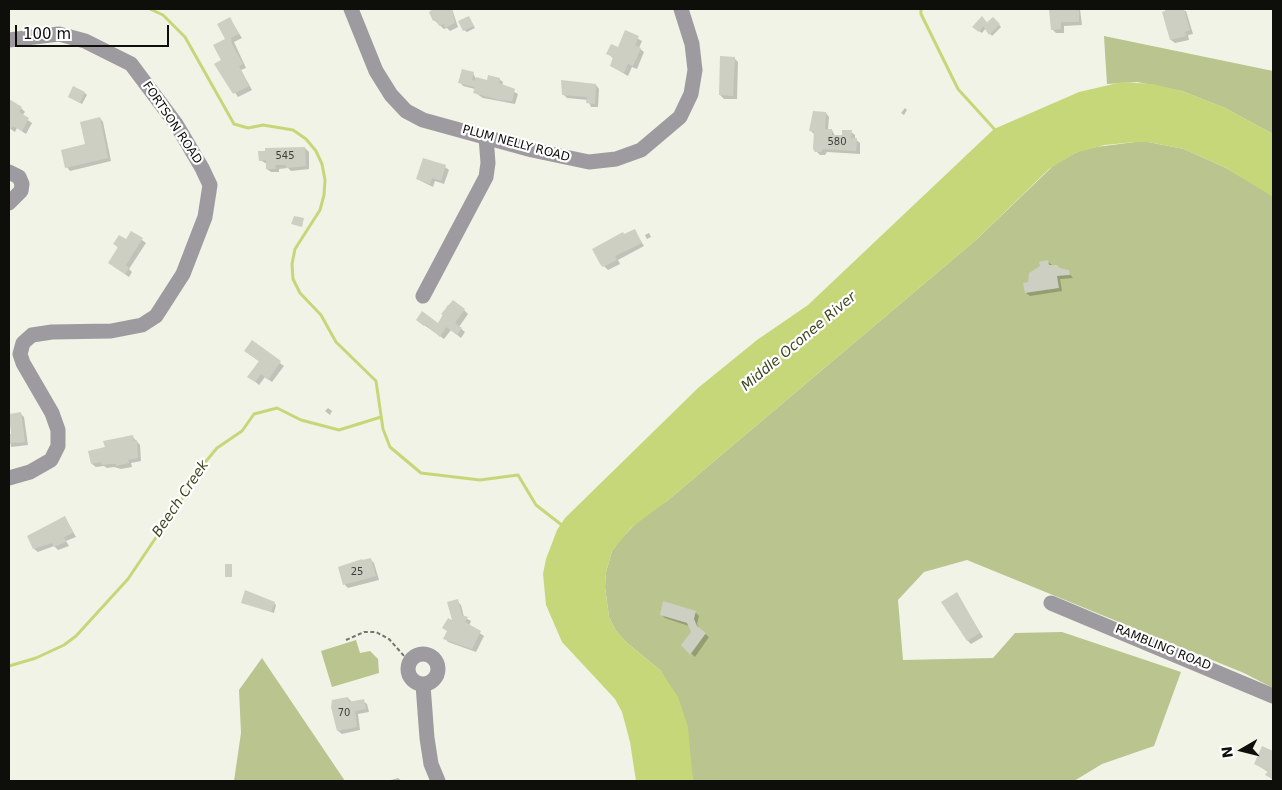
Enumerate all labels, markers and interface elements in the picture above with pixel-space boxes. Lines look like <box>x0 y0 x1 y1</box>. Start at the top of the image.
scale bar <box>18 15 171 47</box>
text: 100 m <box>23 25 71 43</box>
street label: FORTSON ROAD <box>139 79 205 167</box>
street label: PLUM NELLY ROAD <box>461 123 571 165</box>
house number: 580 <box>827 136 847 148</box>
house number: 545 <box>275 150 295 162</box>
water label: Middle Oconee River <box>738 289 860 395</box>
water label: Beech Creek <box>149 458 213 540</box>
house number: 25 <box>351 566 363 578</box>
street label: RAMBLING ROAD <box>1113 622 1213 674</box>
house number: 70 <box>338 707 350 719</box>
north arrow <box>1217 725 1267 775</box>
text: N <box>1218 745 1236 759</box>

